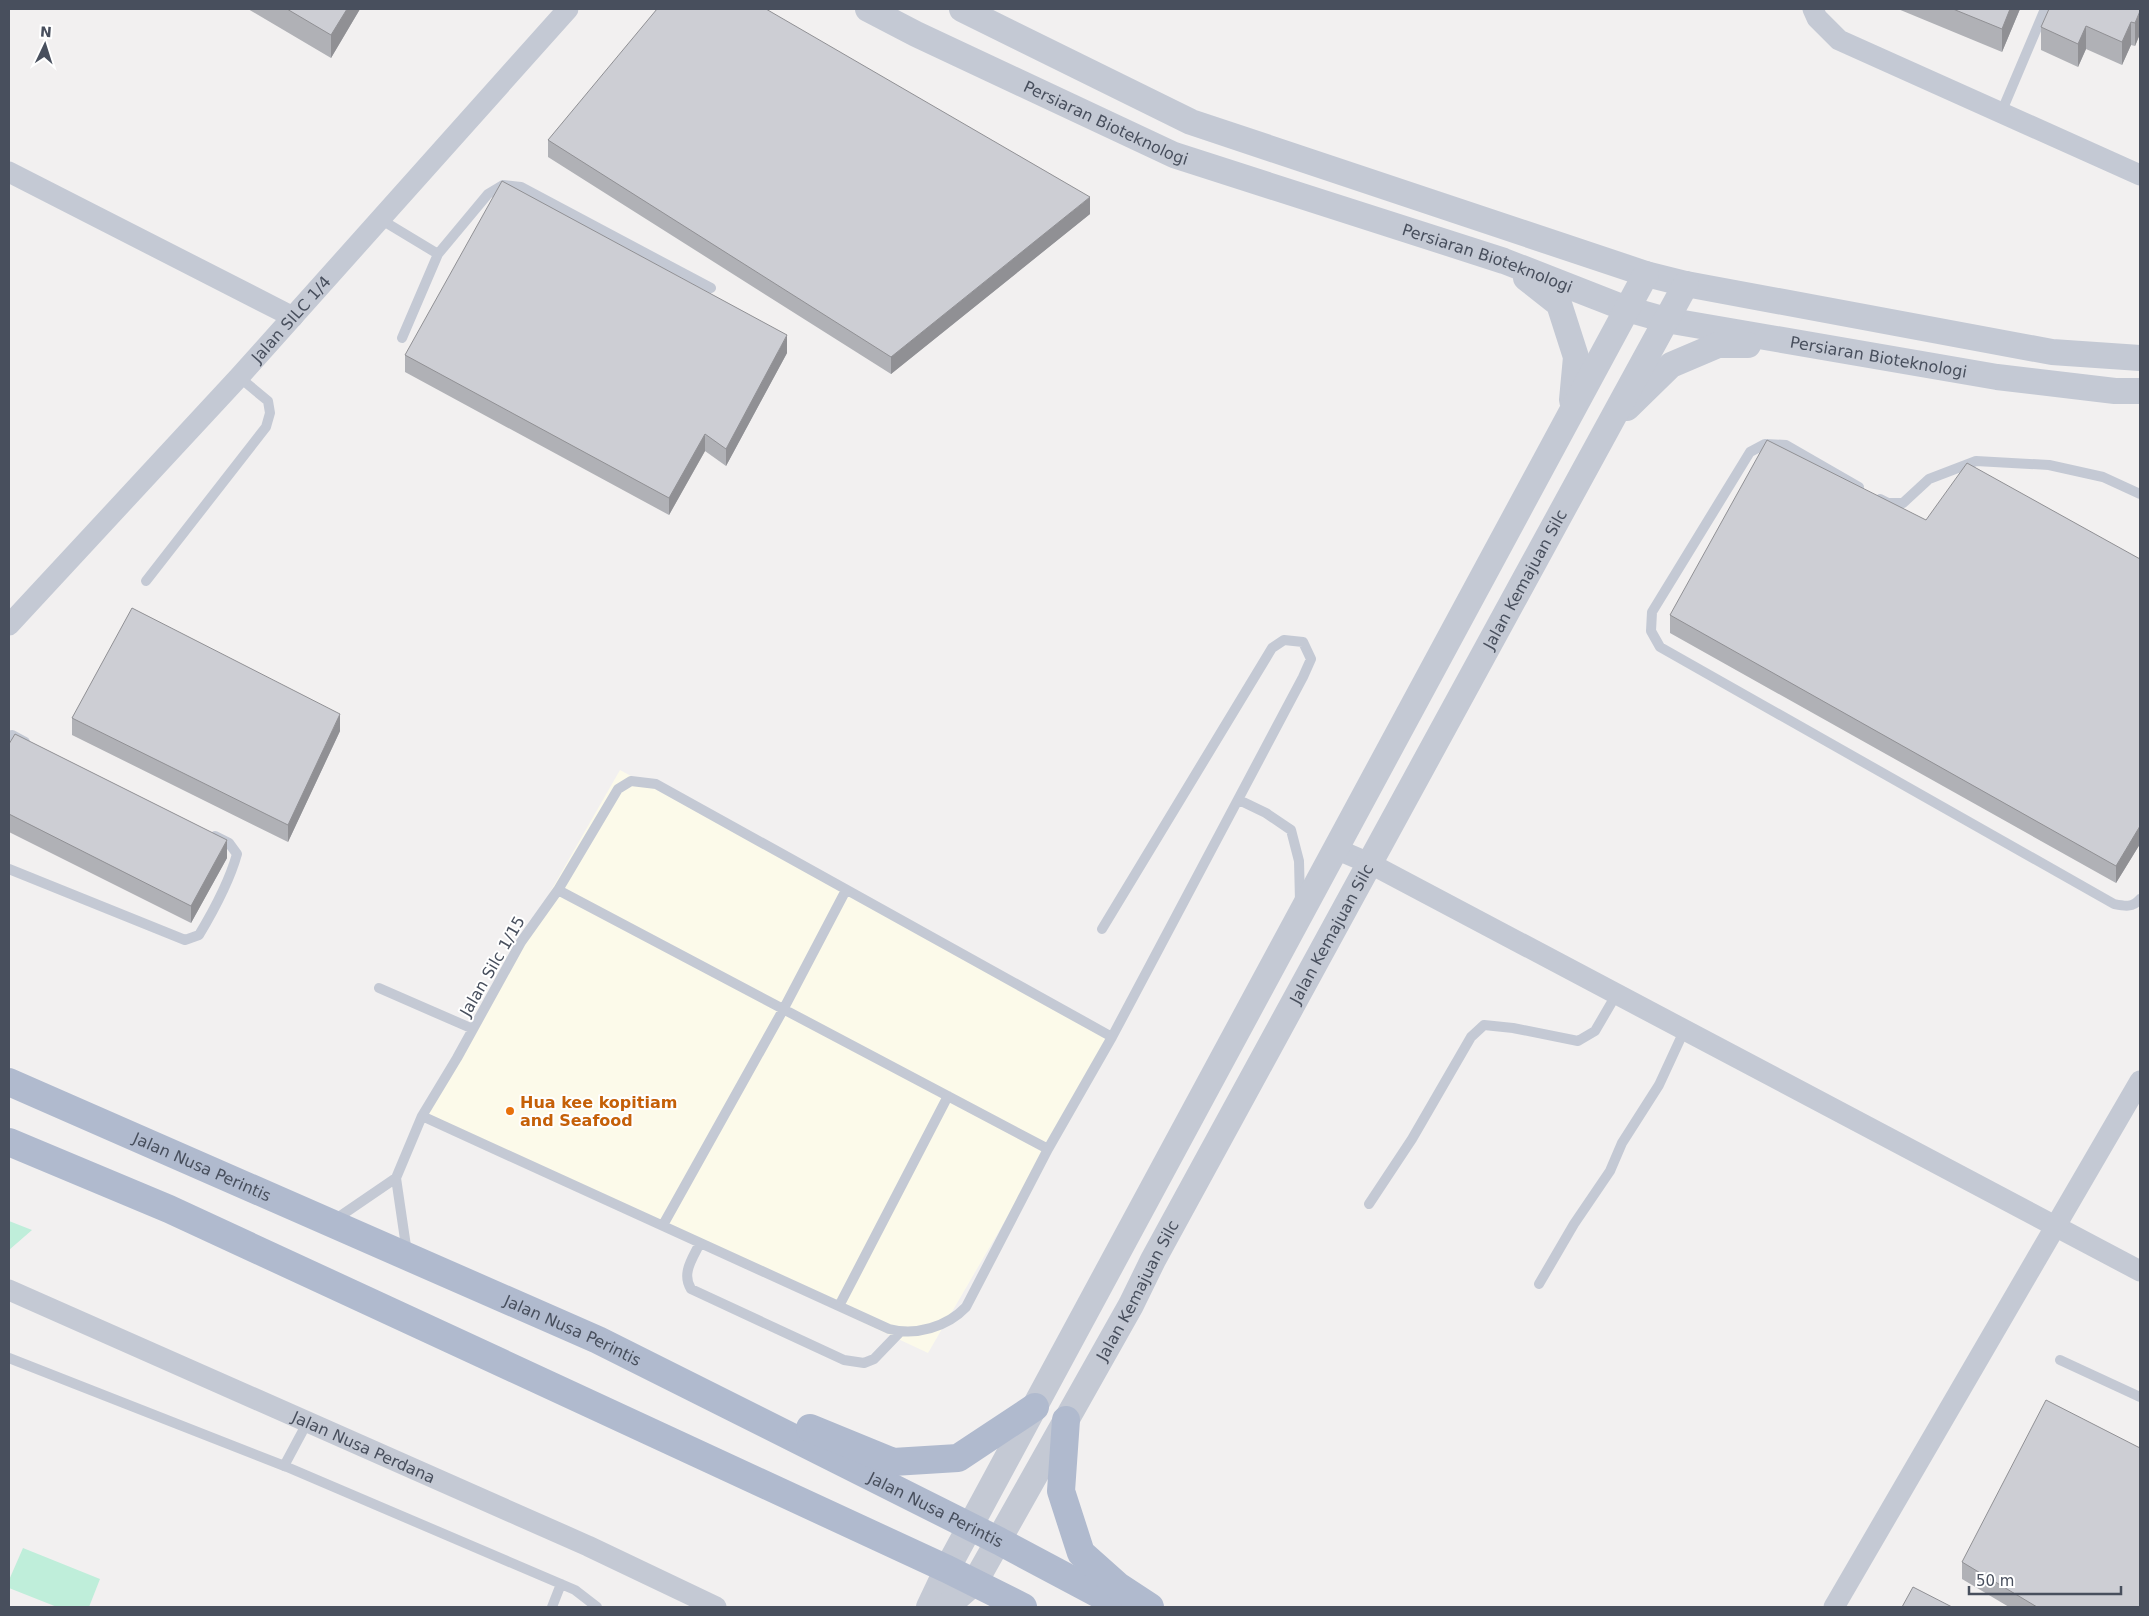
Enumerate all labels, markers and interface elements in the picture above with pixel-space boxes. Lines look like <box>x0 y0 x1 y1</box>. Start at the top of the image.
north arrow <box>20 20 70 70</box>
text: N <box>40 24 52 40</box>
street label: Persiaran Bioteknologi <box>1021 77 1191 169</box>
street label: Persiaran Bioteknologi <box>1400 220 1575 297</box>
street label: Jalan SILC 1/4 <box>247 272 335 367</box>
street label: Persiaran Bioteknologi <box>1789 333 1968 382</box>
street label: Jalan Kemajuan Silc <box>1479 506 1571 654</box>
street label: Jalan Kemajuan Silc <box>1285 861 1377 1008</box>
street label: Jalan Silc 1/15 <box>455 913 529 1021</box>
place label: Hua kee kopitiam and Seafood <box>520 1093 677 1130</box>
marker: Hua kee kopitiam and Seafood <box>504 1105 516 1117</box>
street label: Jalan Nusa Perintis <box>129 1128 274 1206</box>
street label: Jalan Kemajuan Silc <box>1092 1217 1183 1365</box>
street label: Jalan Nusa Perintis <box>500 1291 644 1370</box>
street label: Jalan Nusa Perdana <box>288 1407 438 1487</box>
street label: Jalan Nusa Perintis <box>864 1468 1006 1552</box>
scale bar <box>1969 1564 2122 1596</box>
text: 50 m <box>1976 1572 2014 1590</box>

